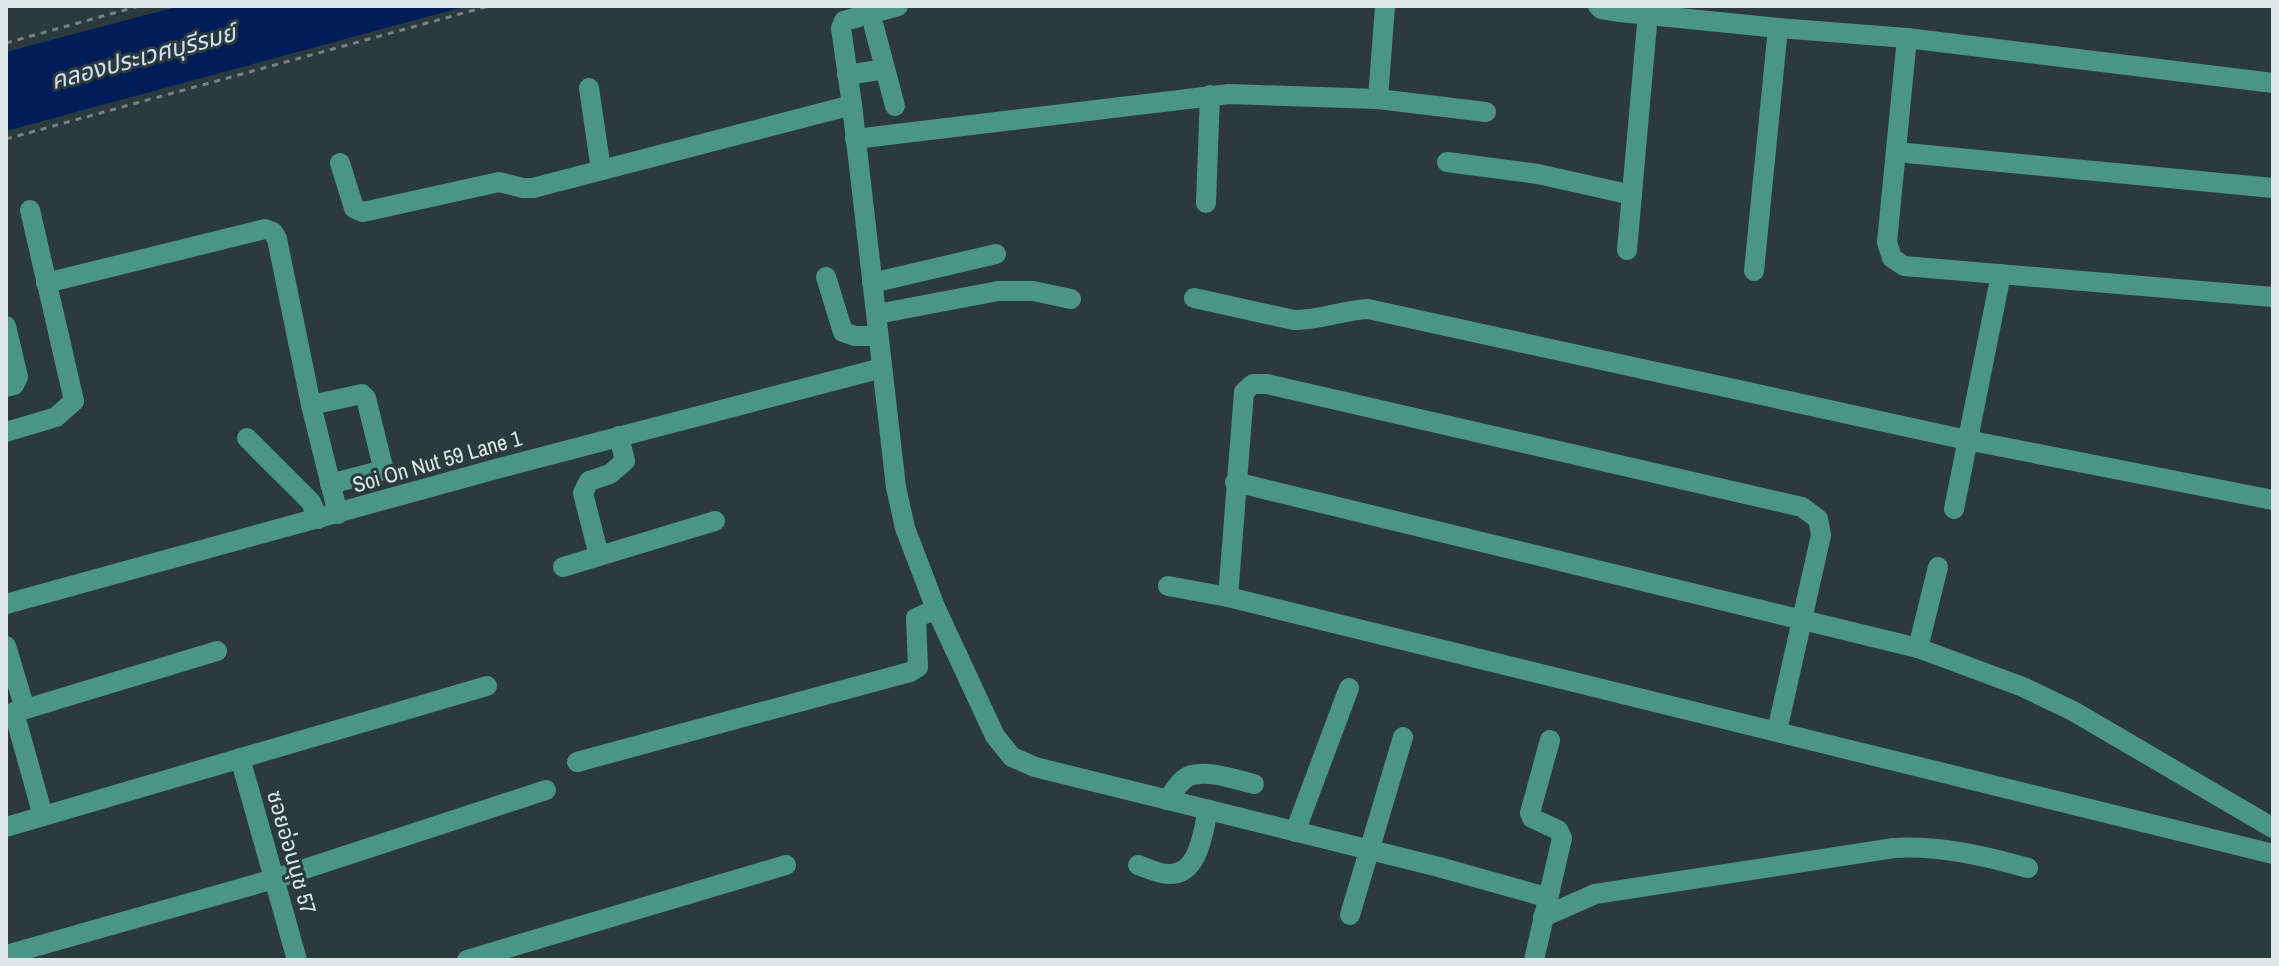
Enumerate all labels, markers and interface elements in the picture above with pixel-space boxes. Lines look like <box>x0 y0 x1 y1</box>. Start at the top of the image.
water label: คลองประเวศบุรีรมย์ <box>47 15 243 96</box>
street label: Soi On Nut 59 Lane 1 <box>349 423 525 499</box>
street label: ซอยอ่อนนุช 57 <box>260 787 324 917</box>

